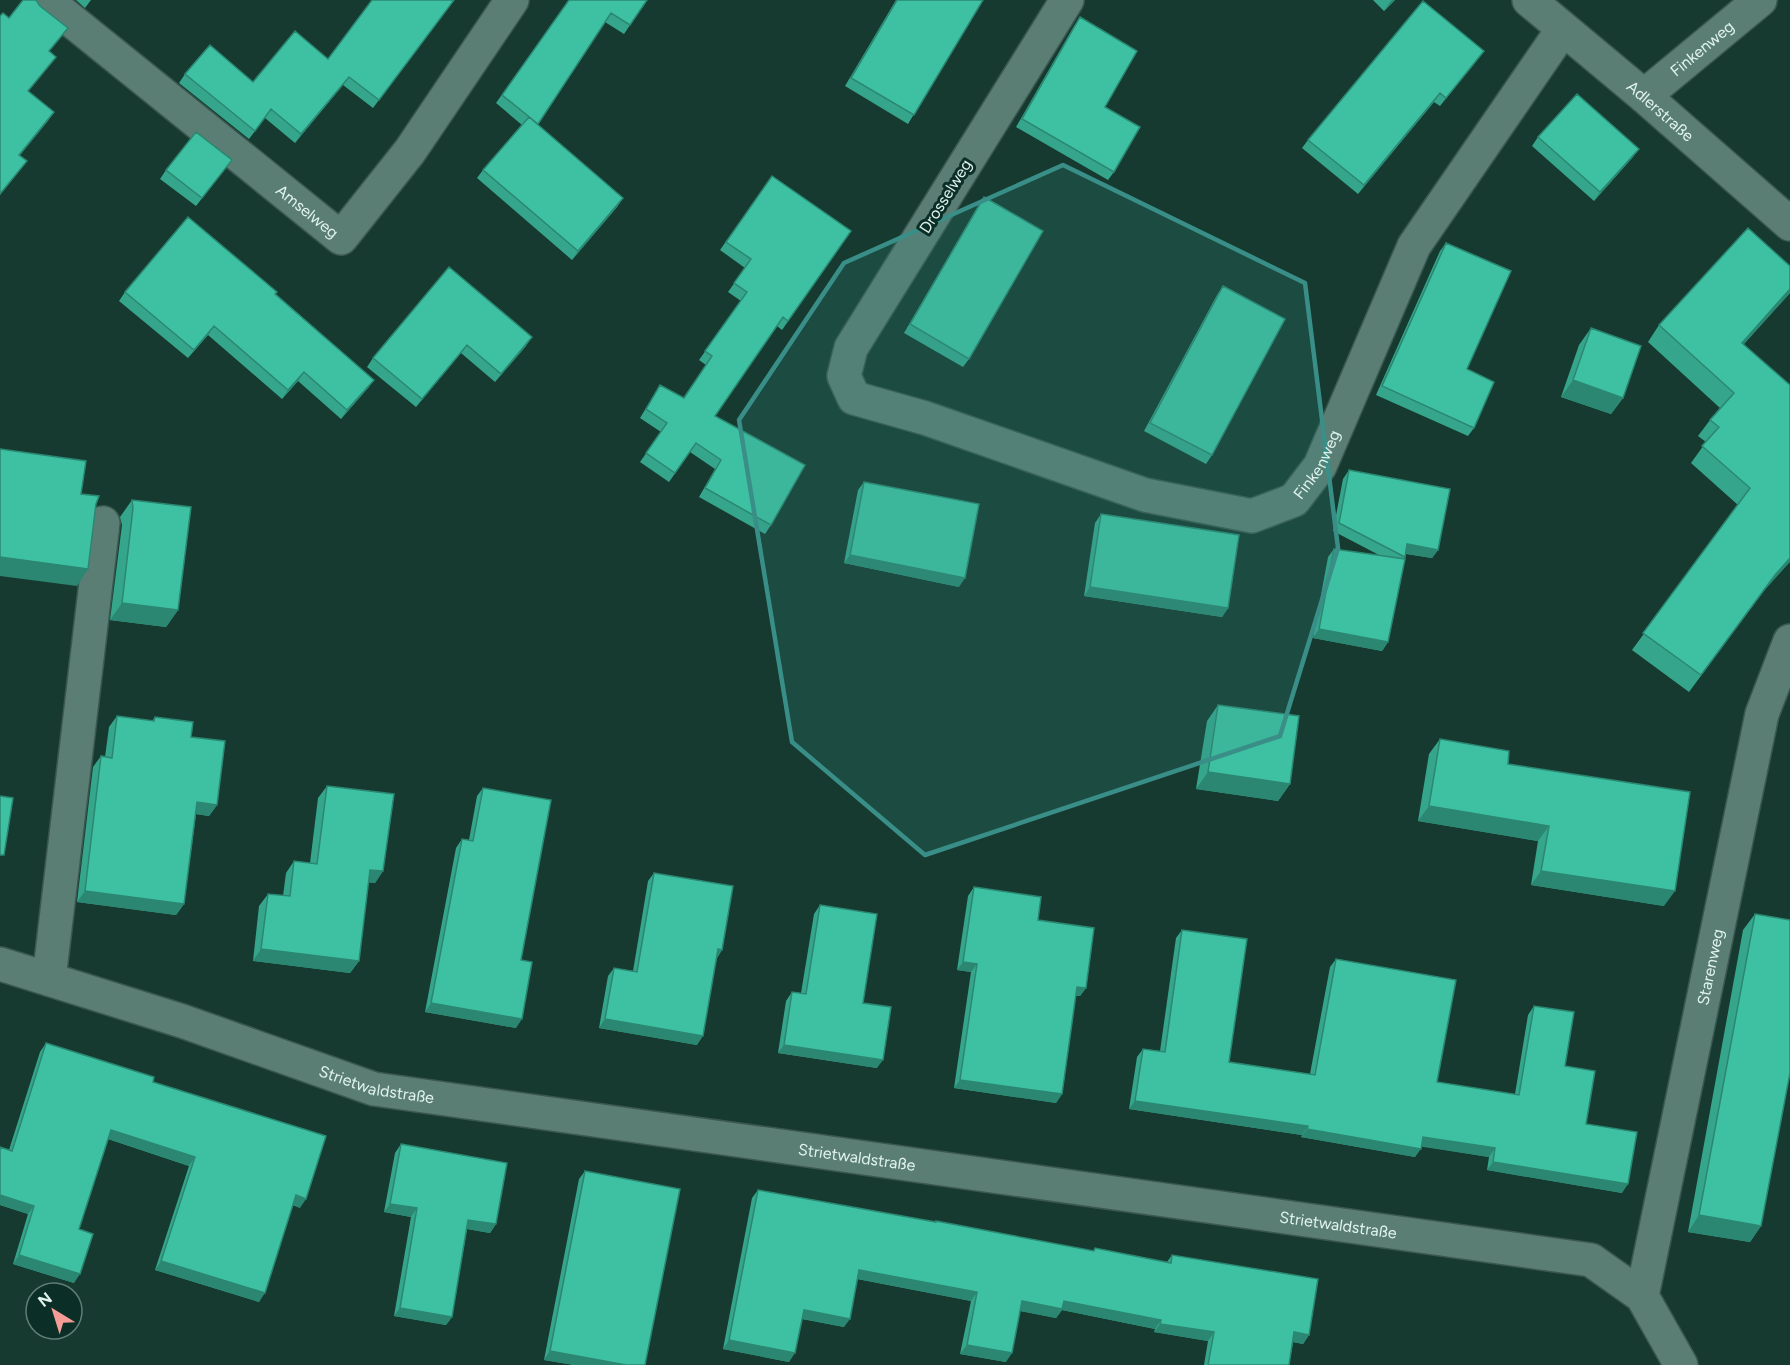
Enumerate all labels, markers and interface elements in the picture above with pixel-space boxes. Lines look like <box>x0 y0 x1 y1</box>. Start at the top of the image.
street label: Finkenweg <box>1666 17 1738 80</box>
street label: Adlerstraße <box>1623 77 1698 146</box>
street label: Drosselweg <box>915 156 976 237</box>
street label: Amselweg <box>272 181 342 242</box>
street label: Finkenweg <box>1289 427 1344 503</box>
street label: Starenweg <box>1693 927 1727 1007</box>
street label: Strietwaldstraße <box>316 1061 436 1107</box>
street label: Strietwaldstraße <box>797 1140 917 1175</box>
street label: Strietwaldstraße <box>1278 1207 1398 1243</box>
north arrow <box>24 1281 84 1341</box>
text: N <box>34 1288 56 1311</box>

